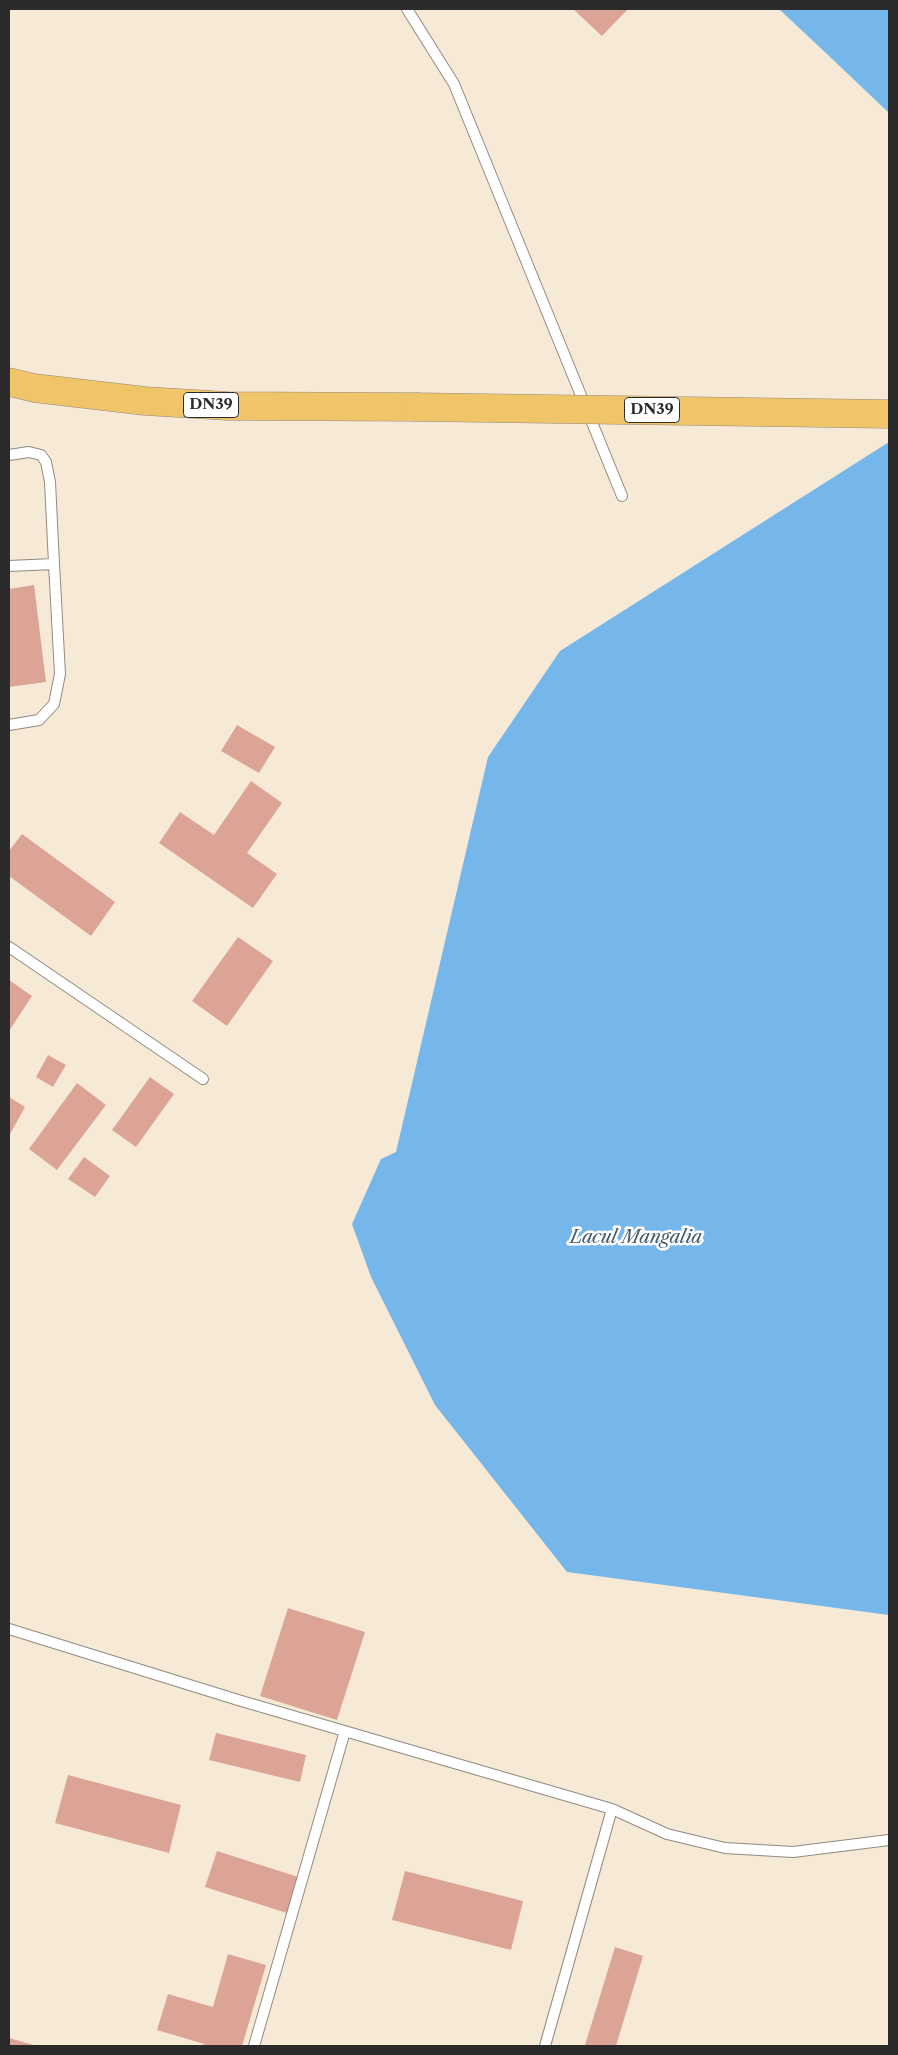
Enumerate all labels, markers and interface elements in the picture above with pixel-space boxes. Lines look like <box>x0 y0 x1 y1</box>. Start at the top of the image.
road number: DN39 <box>184 392 238 418</box>
road number: DN39 <box>624 398 680 422</box>
water label: Lacul Mangalia <box>570 1227 702 1249</box>

